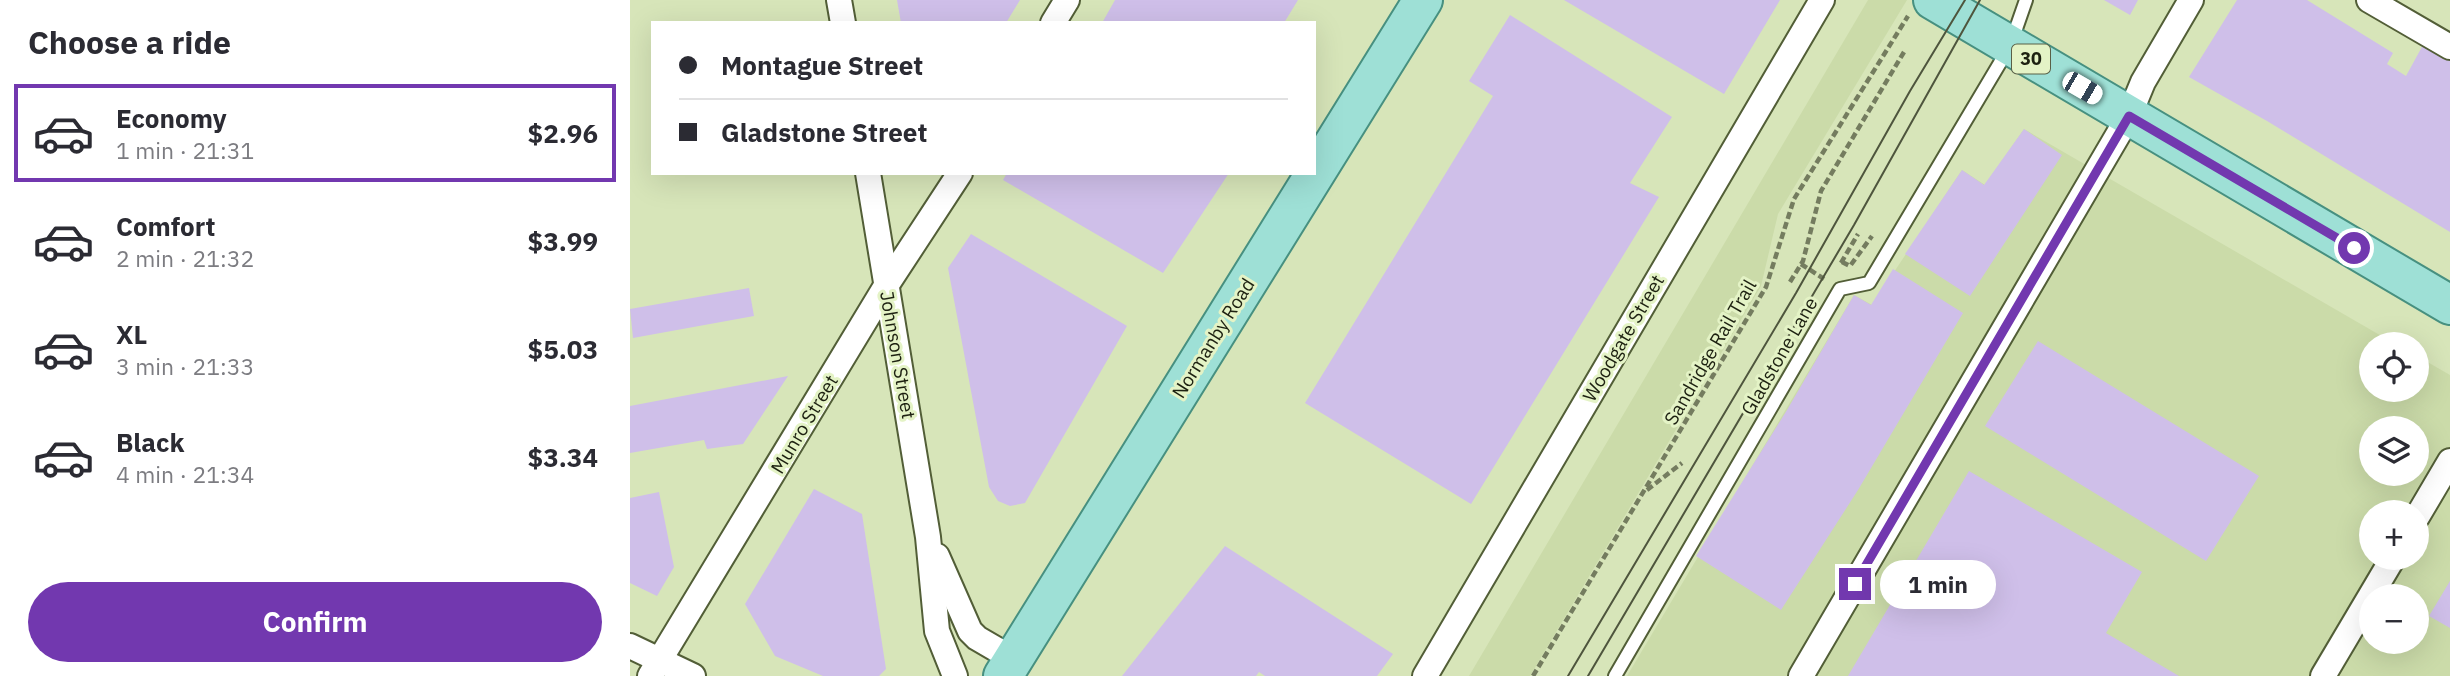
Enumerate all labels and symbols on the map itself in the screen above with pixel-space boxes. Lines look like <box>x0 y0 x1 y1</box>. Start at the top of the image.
road number: 30 <box>2012 44 2050 74</box>
car <box>2059 68 2106 108</box>
route start <box>2338 232 2370 264</box>
street label: Woodgate Street <box>1577 270 1669 406</box>
street label: Normanby Road <box>1166 273 1260 403</box>
street label: Sandridge Rail Trail <box>1659 275 1761 429</box>
street label: Johnson Street <box>875 289 921 421</box>
street label: Gladstone Lane <box>1735 293 1823 419</box>
street label: Munro Street <box>765 370 843 478</box>
callout: 1 min <box>1880 560 1995 608</box>
route end <box>1839 568 1871 600</box>

